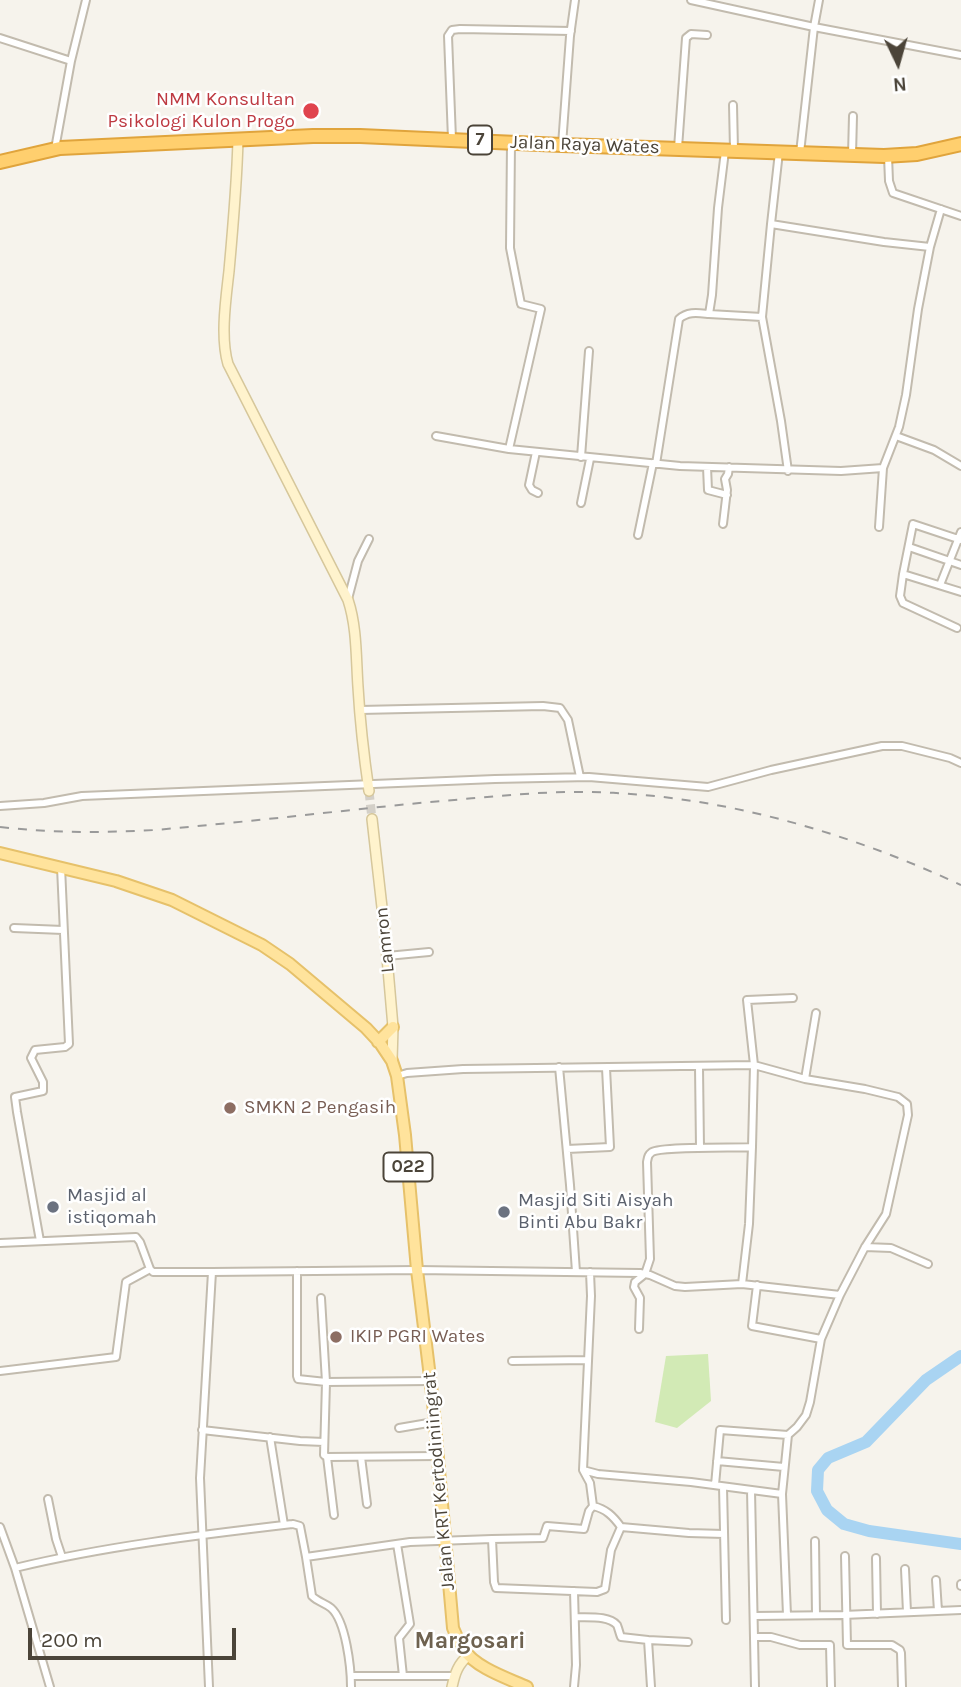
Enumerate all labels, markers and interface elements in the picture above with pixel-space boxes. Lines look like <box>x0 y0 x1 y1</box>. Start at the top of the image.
north arrow <box>863 28 933 98</box>
text: N <box>892 72 908 95</box>
place label: NMM Konsultan Psikologi Kulon Progo <box>108 89 295 133</box>
marker: NMM Konsultan Psikologi Kulon Progo <box>301 101 321 121</box>
road number: 7 <box>468 125 492 154</box>
street label: Jalan Raya Wates <box>510 131 660 159</box>
street label: Lamron <box>370 906 400 974</box>
place label: SMKN 2 Pengasih <box>244 1097 396 1119</box>
marker: SMKN 2 Pengasih <box>222 1100 238 1116</box>
road number: 022 <box>384 1152 432 1182</box>
place label: Masjid al istiqomah <box>67 1185 157 1229</box>
place label: Masjid Siti Aisyah Binti Abu Bakr <box>518 1190 673 1234</box>
marker: Masjid al istiqomah <box>45 1199 61 1215</box>
marker: Masjid Siti Aisyah Binti Abu Bakr <box>496 1204 512 1220</box>
place label: IKIP PGRI Wates <box>350 1326 485 1348</box>
marker: IKIP PGRI Wates <box>328 1329 344 1345</box>
street label: Jalan KRT Kertodiniingrat <box>418 1371 460 1591</box>
scale bar <box>32 1614 240 1658</box>
district label: Margosari <box>415 1627 525 1655</box>
text: 200 m <box>41 1628 103 1652</box>

